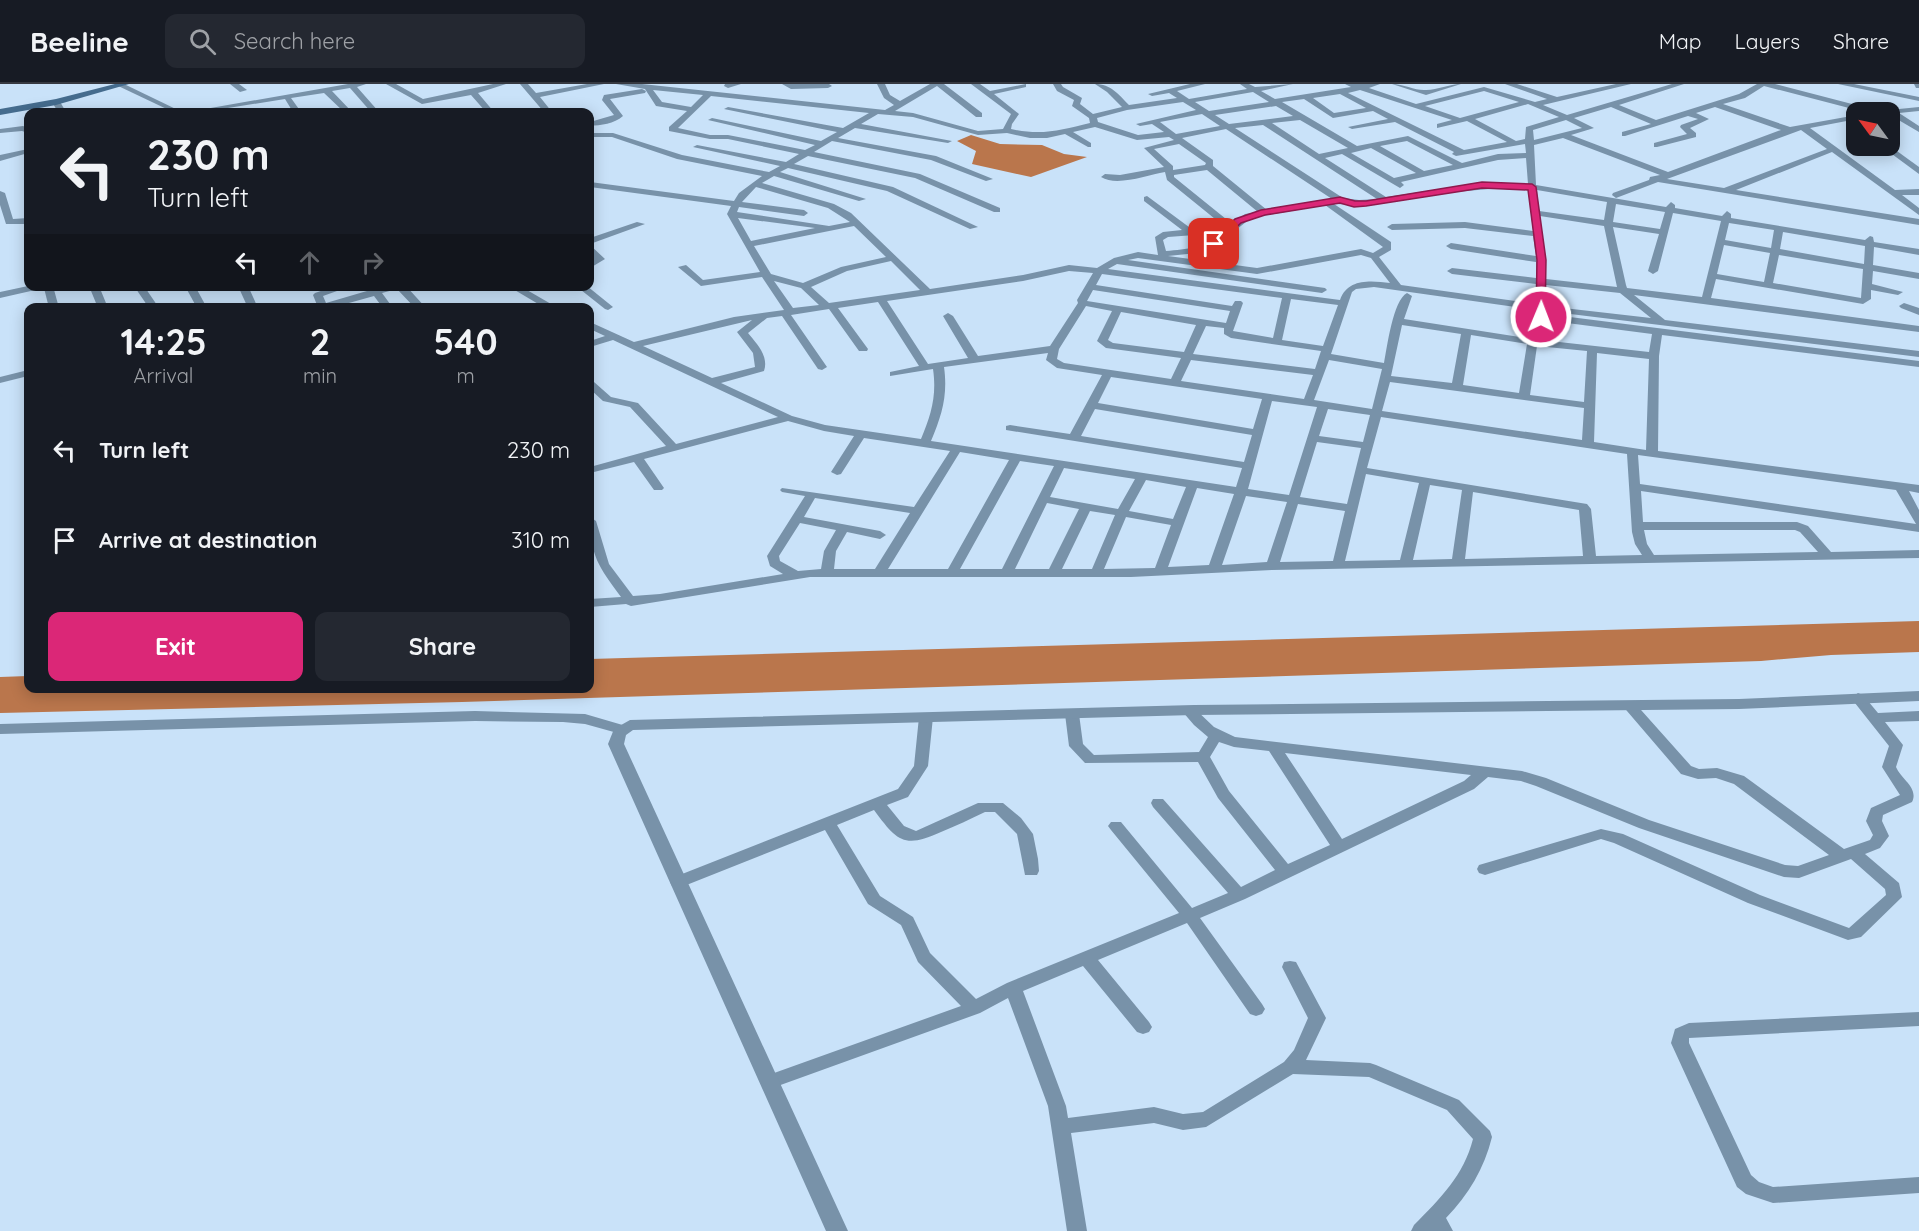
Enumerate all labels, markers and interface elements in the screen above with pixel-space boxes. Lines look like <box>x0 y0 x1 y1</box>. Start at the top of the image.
search box <box>165 14 585 68</box>
text: Beeline <box>30 24 129 59</box>
icon: search <box>186 25 219 58</box>
text: Search here <box>234 27 355 55</box>
text: Map <box>1659 28 1702 54</box>
text: Layers <box>1735 28 1800 54</box>
text: Share <box>1833 28 1889 54</box>
north arrow <box>1846 102 1900 156</box>
map controls <box>1846 102 1900 156</box>
text: 230 m <box>147 128 270 181</box>
icon: left <box>48 132 126 210</box>
text: Turn left <box>147 180 249 214</box>
pin <box>1188 218 1239 269</box>
icon: arrive <box>1197 227 1230 260</box>
icon: left <box>230 246 263 279</box>
icon: ahead <box>293 246 326 279</box>
icon: right <box>356 246 389 279</box>
position arrow <box>1509 285 1573 349</box>
text: 14:25 <box>120 319 207 364</box>
text: 2 <box>310 319 330 364</box>
text: 540 <box>434 319 498 364</box>
text: Arrival <box>134 363 193 388</box>
text: min <box>303 363 337 388</box>
text: m <box>456 363 475 388</box>
icon: left <box>48 434 81 467</box>
text: Turn left <box>99 436 189 464</box>
text: 230 m <box>507 436 570 464</box>
icon: arrive <box>48 524 81 557</box>
text: Arrive at destination <box>99 526 317 554</box>
text: 310 m <box>511 526 570 554</box>
button: Exit <box>48 612 303 681</box>
button: Share <box>315 612 570 681</box>

